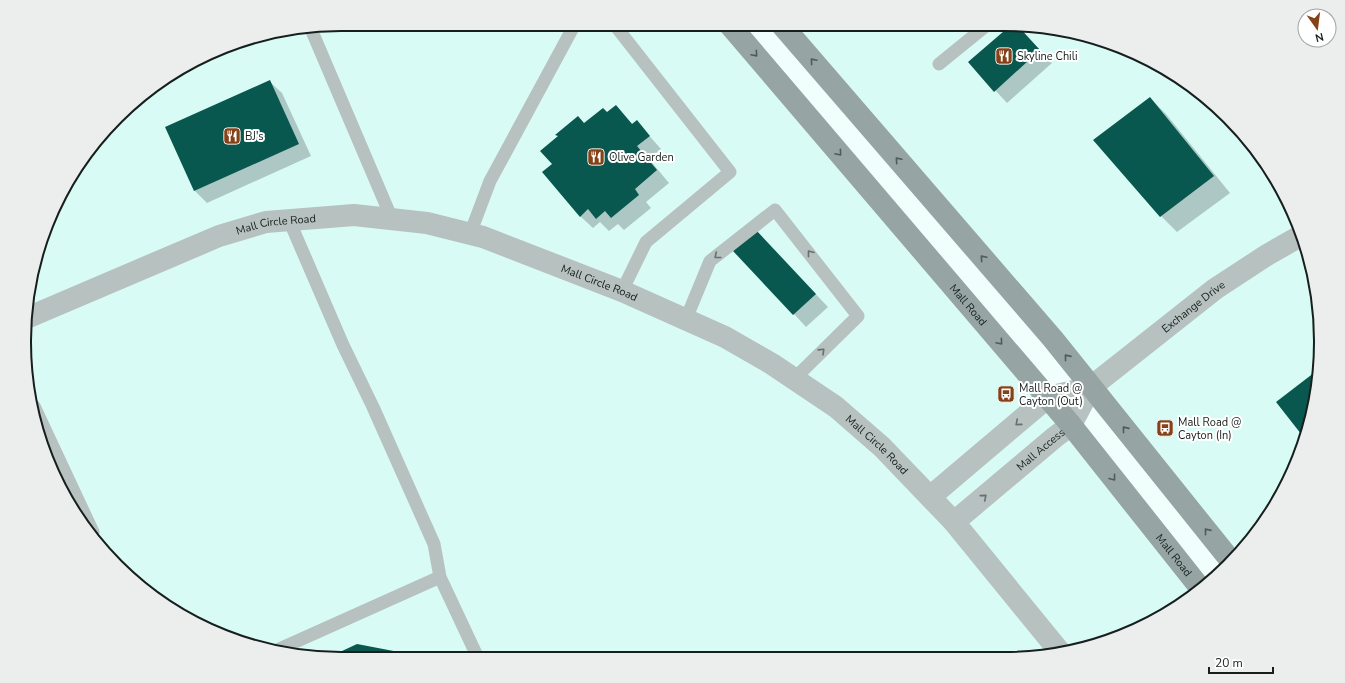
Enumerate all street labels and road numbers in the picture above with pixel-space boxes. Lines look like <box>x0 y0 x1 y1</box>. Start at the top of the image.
street label: Mall Circle Road <box>234 211 316 238</box>
street label: Mall Circle Road <box>559 261 640 305</box>
street label: Exchange Drive <box>1158 277 1228 336</box>
street label: Mall Road <box>946 281 990 329</box>
street label: Mall Circle Road <box>843 411 912 478</box>
street label: Mall Access <box>1013 425 1068 474</box>
street label: Mall Road <box>1153 531 1196 579</box>

